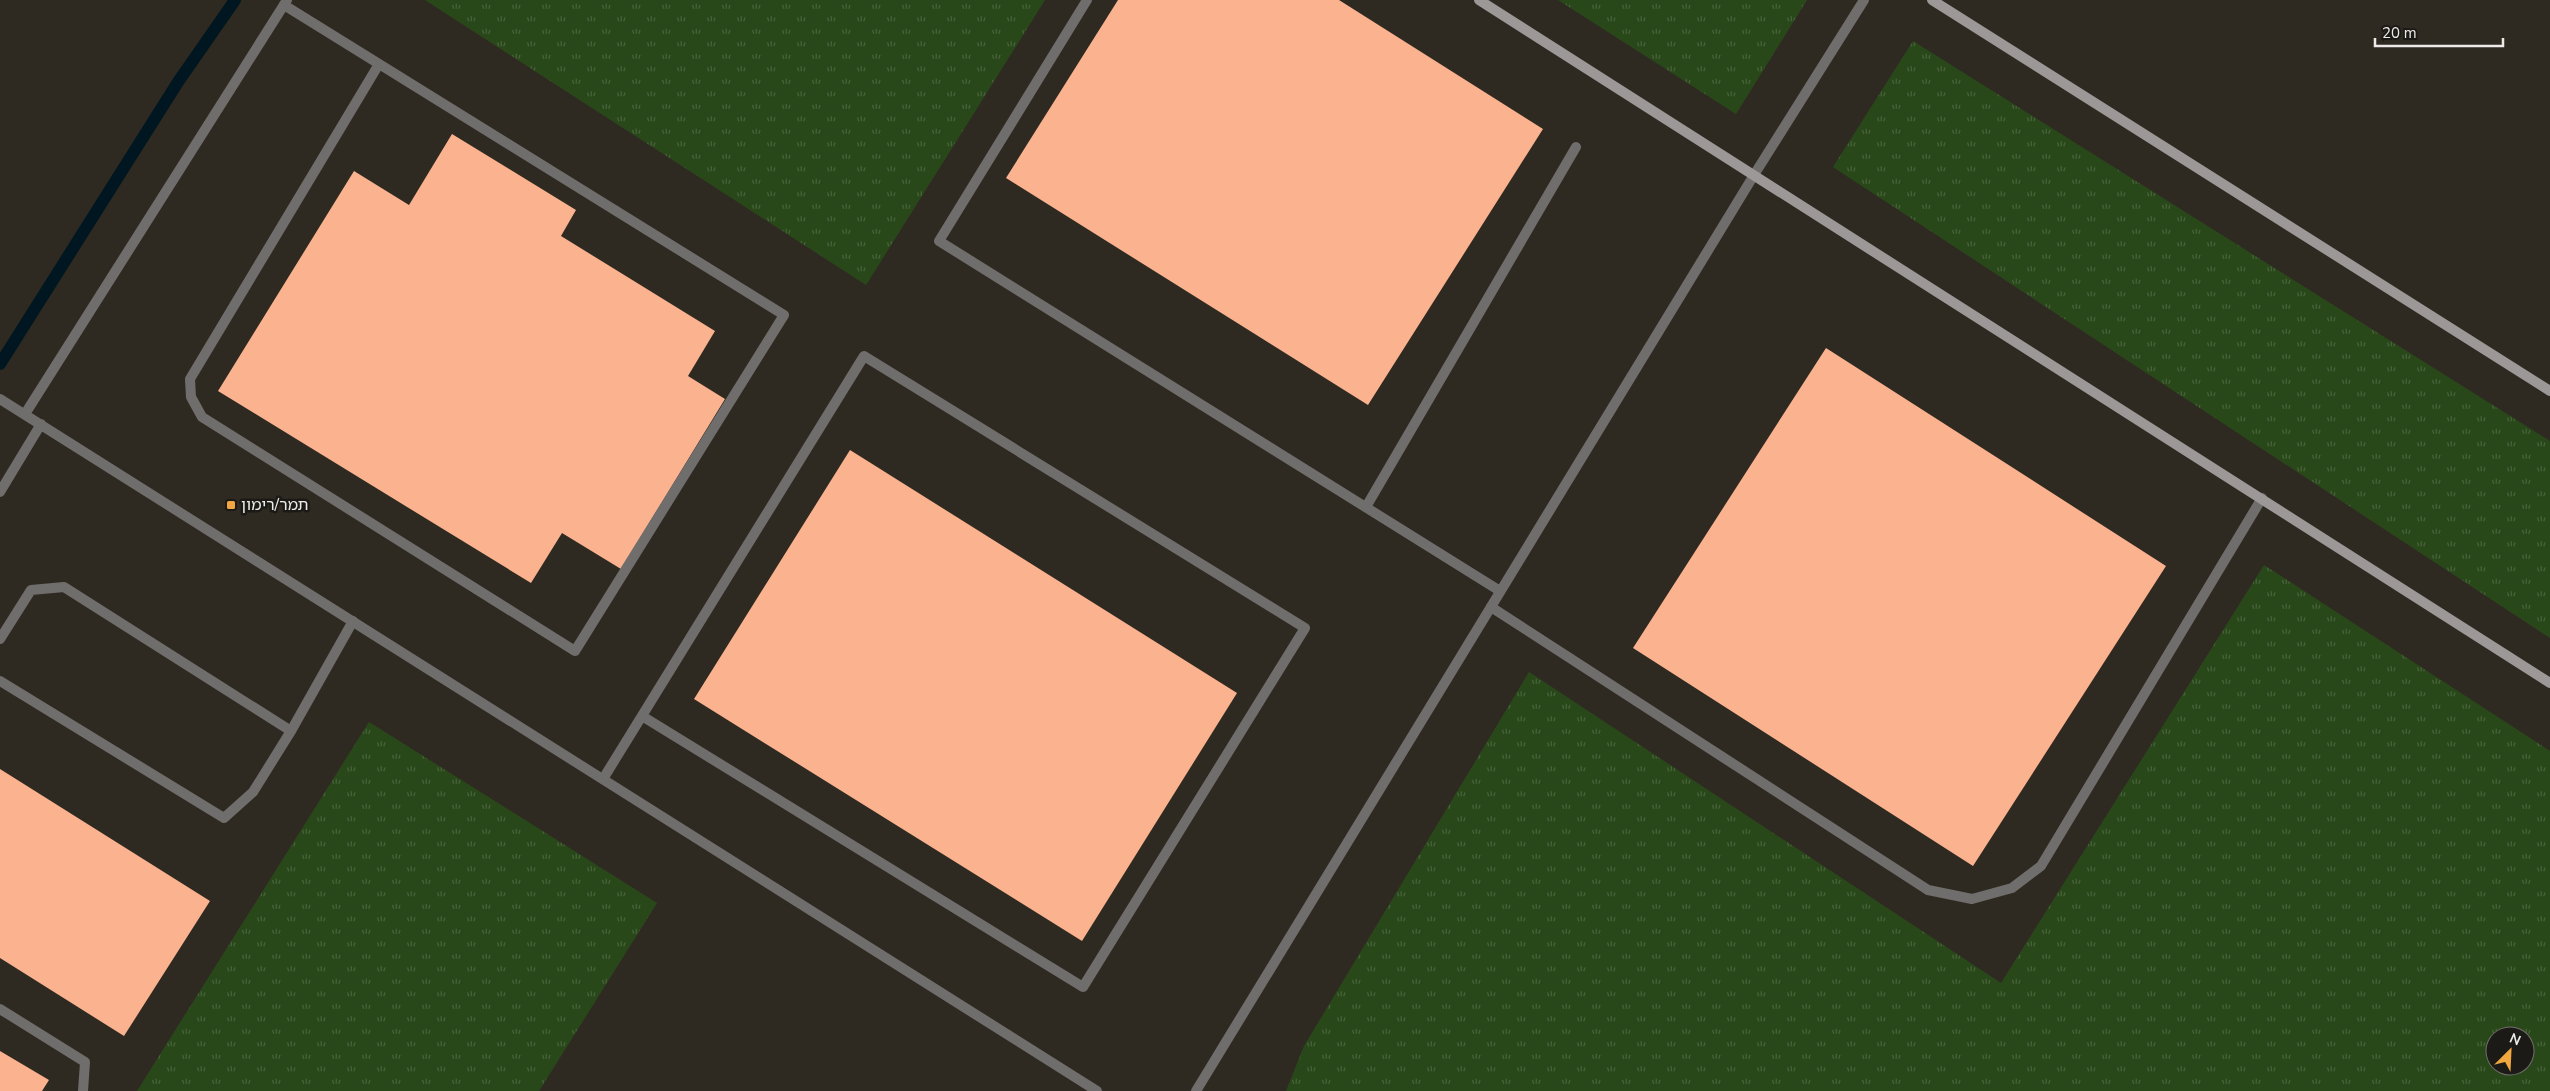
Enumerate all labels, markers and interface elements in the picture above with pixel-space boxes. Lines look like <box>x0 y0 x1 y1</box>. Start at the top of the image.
scale bar <box>2375 15 2502 47</box>
text: 20 m <box>2382 23 2417 43</box>
place label: תמר/רימון <box>241 494 308 516</box>
marker: תמר/רימון <box>225 499 237 511</box>
north arrow <box>2485 1026 2535 1076</box>
text: N <box>2506 1029 2524 1050</box>

